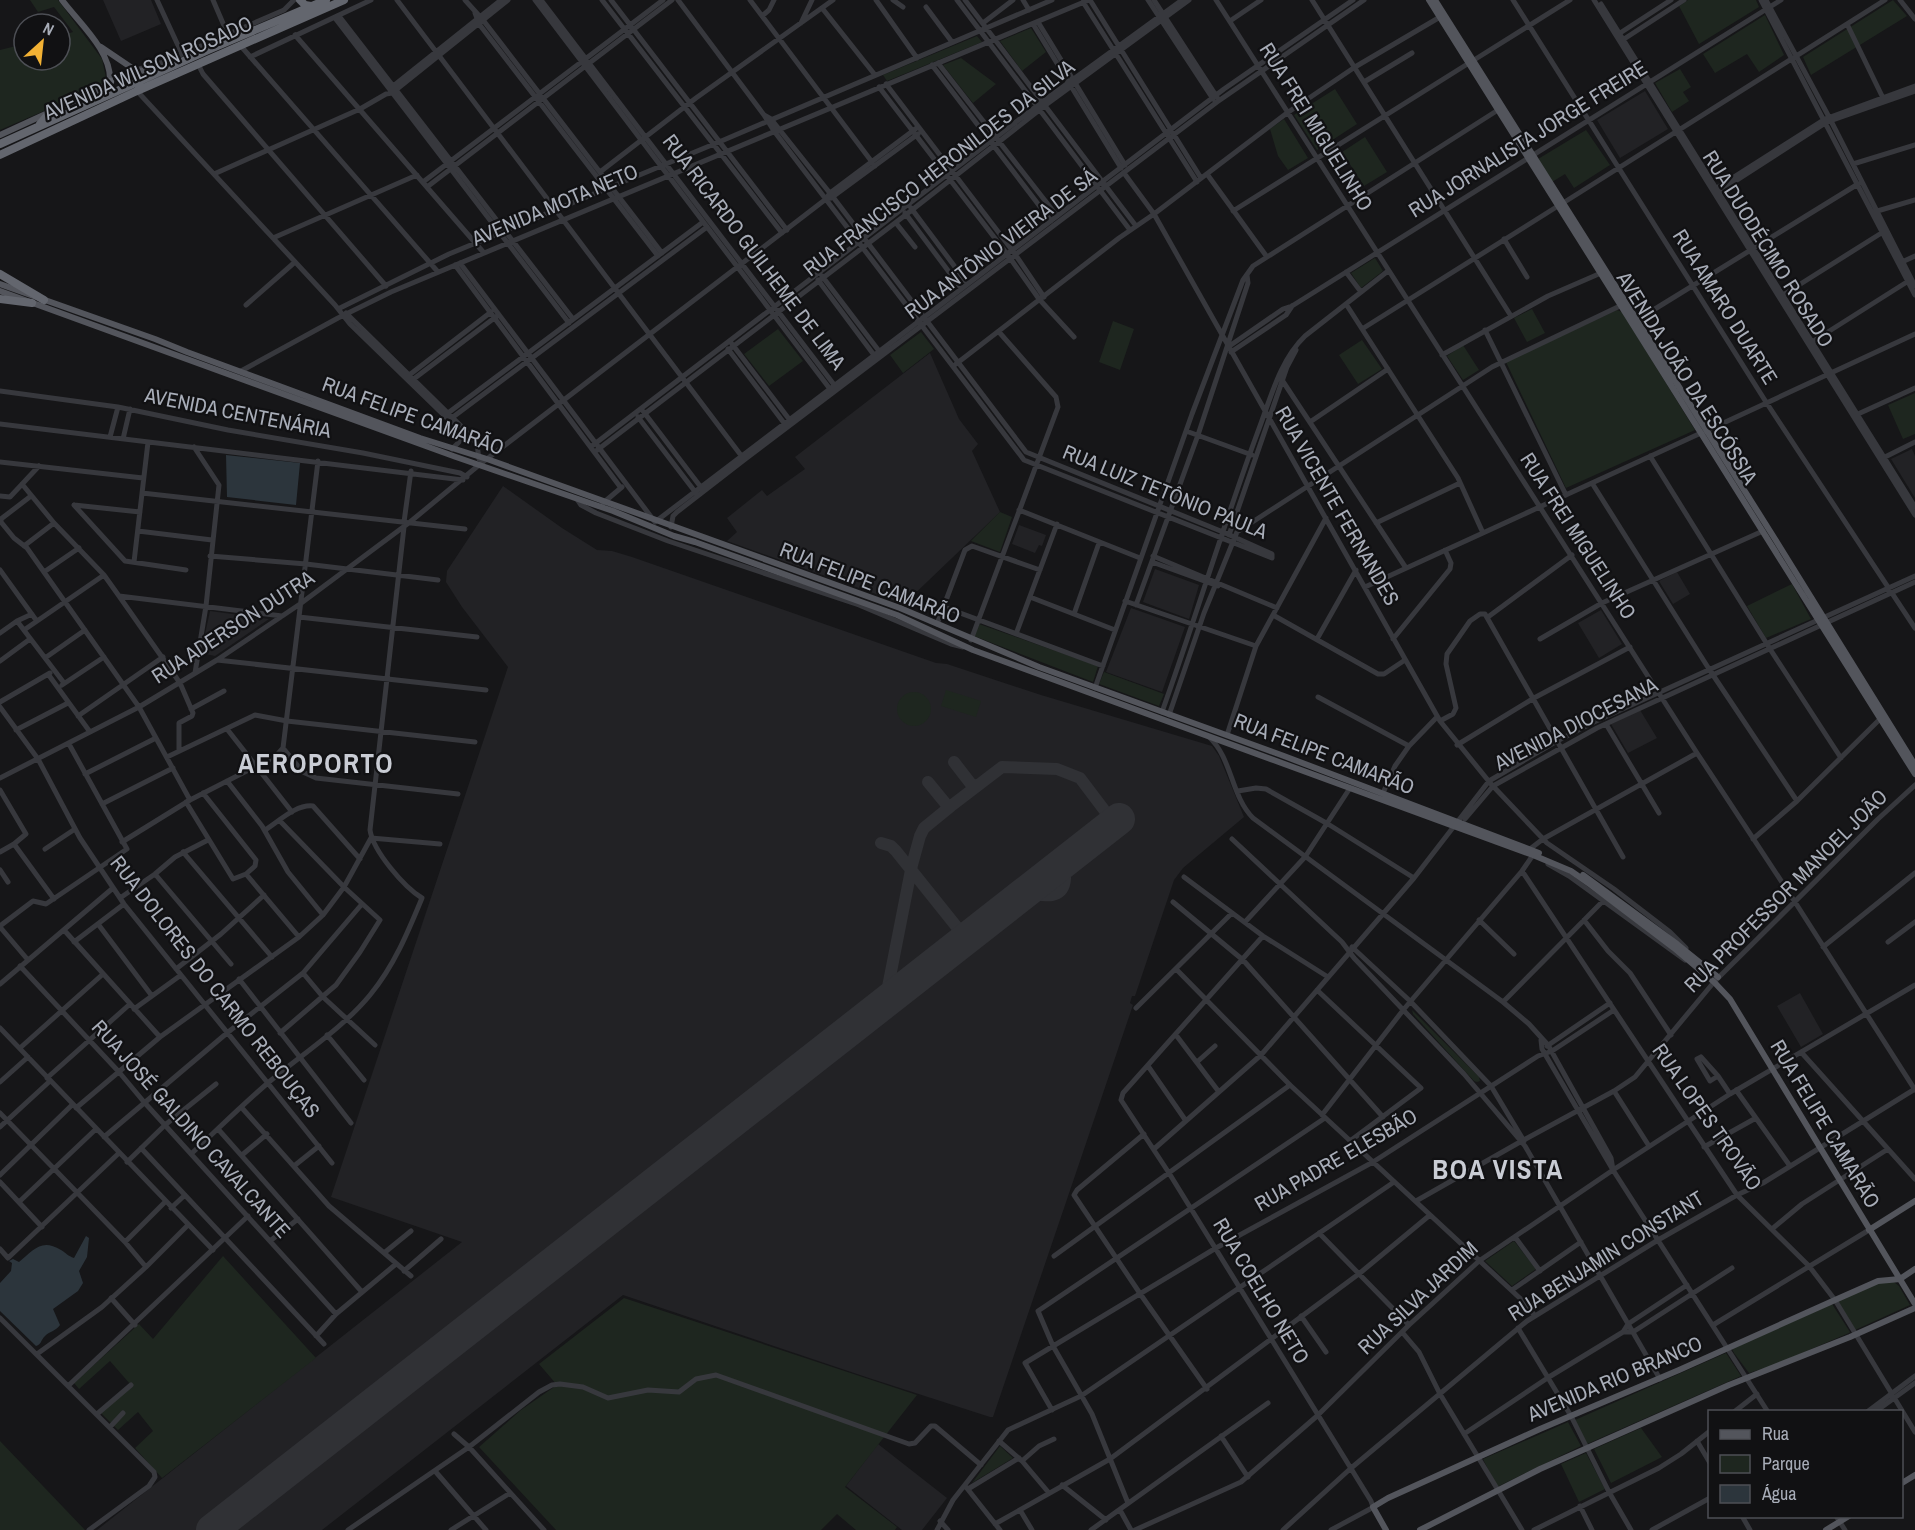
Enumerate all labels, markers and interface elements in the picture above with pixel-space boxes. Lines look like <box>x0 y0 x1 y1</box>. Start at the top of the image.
street label: AVENIDA WILSON ROSADO <box>39 10 257 126</box>
north arrow <box>12 12 72 72</box>
street label: RUA FREI MIGUELINHO <box>1253 37 1380 216</box>
street label: RUA FRANCISCO HERONILDES DA SILVA <box>797 52 1081 283</box>
street label: RUA JORNALISTA JORGE FREIRE <box>1403 53 1653 224</box>
street label: RUA RICARDO GUILHEME DE LIMA <box>656 128 853 376</box>
street label: RUA DUODÉCIMO ROSADO <box>1696 145 1841 353</box>
street label: AVENIDA MOTA NETO <box>466 156 642 253</box>
street label: RUA ANTÔNIO VIEIRA DE SÁ <box>898 161 1103 326</box>
street label: RUA AMARO DUARTE <box>1666 224 1785 390</box>
street label: AVENIDA JOÃO DA ESCÓSSIA <box>1610 265 1765 490</box>
street label: RUA FELIPE CAMARÃO <box>318 369 508 462</box>
street label: AVENIDA CENTENÁRIA <box>141 380 334 445</box>
street label: RUA VICENTE FERNANDES <box>1268 401 1406 611</box>
street label: RUA LUIZ TETÔNIO PAULA <box>1059 437 1272 546</box>
street label: RUA FREI MIGUELINHO <box>1514 447 1643 625</box>
street label: RUA FELIPE CAMARÃO <box>776 535 965 630</box>
street label: RUA ADERSON DUTRA <box>146 563 320 690</box>
street label: AVENIDA DIOCESANA <box>1488 670 1663 778</box>
street label: RUA FELIPE CAMARÃO <box>1230 706 1419 801</box>
district label: AEROPORTO <box>238 745 394 781</box>
street label: RUA PROFESSOR MANOEL JOÃO <box>1677 782 1894 999</box>
street label: RUA DOLORES DO CARMO REBOUÇAS <box>104 850 327 1124</box>
street label: RUA JOSÉ GALDINO CAVALCANTE <box>85 1013 297 1244</box>
street label: RUA FELIPE CAMARÃO <box>1764 1034 1887 1213</box>
street label: RUA LOPES TROVÃO <box>1646 1037 1769 1196</box>
street label: RUA PADRE ELESBÃO <box>1249 1101 1422 1218</box>
district label: BOA VISTA <box>1432 1151 1564 1187</box>
street label: RUA BENJAMIN CONSTANT <box>1502 1183 1709 1328</box>
street label: RUA COELHO NETO <box>1206 1212 1316 1369</box>
street label: RUA SILVA JARDIM <box>1351 1234 1484 1361</box>
street label: AVENIDA RIO BRANCO <box>1522 1329 1707 1429</box>
legend <box>1708 1410 1903 1518</box>
text: Rua <box>1762 1421 1789 1446</box>
text: Parque <box>1762 1451 1810 1476</box>
text: Água <box>1761 1481 1796 1506</box>

